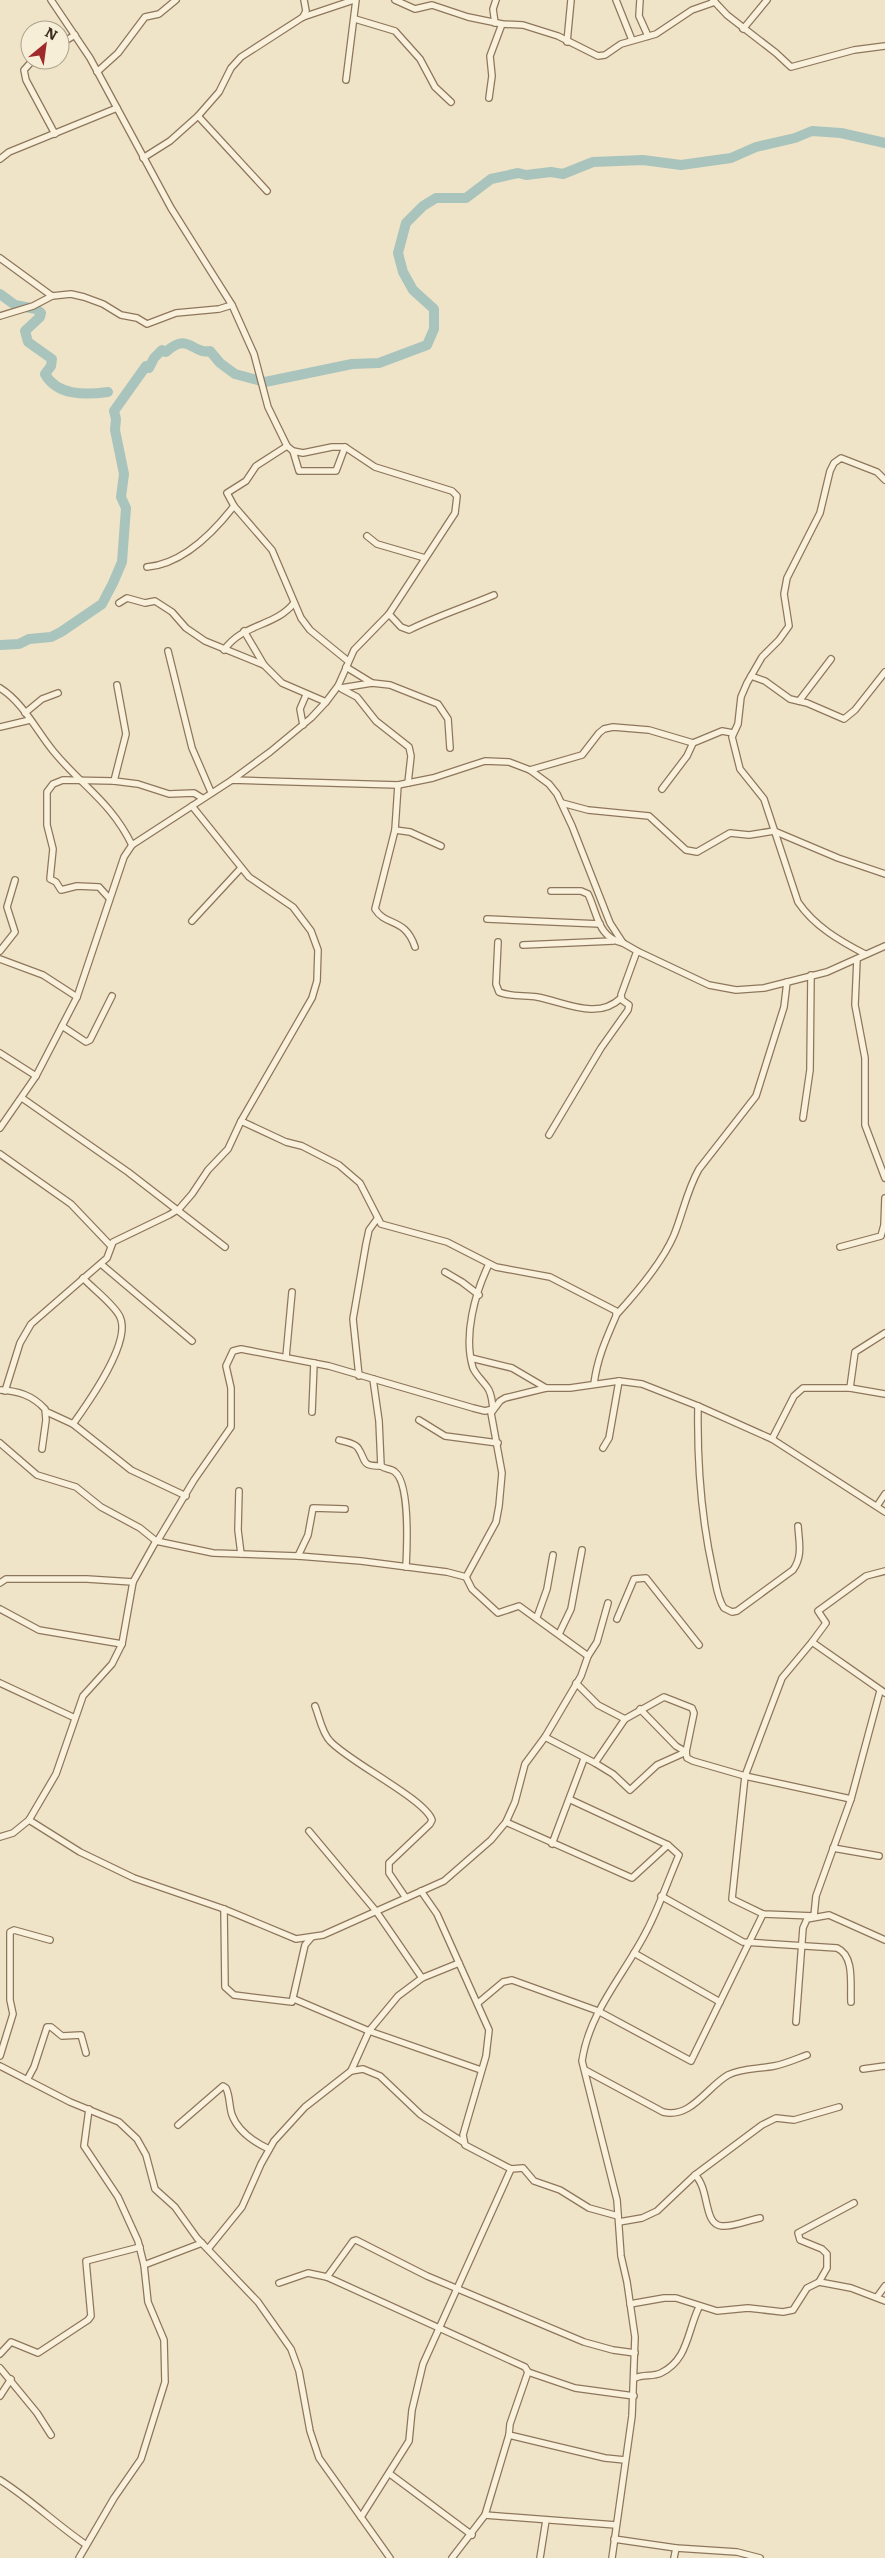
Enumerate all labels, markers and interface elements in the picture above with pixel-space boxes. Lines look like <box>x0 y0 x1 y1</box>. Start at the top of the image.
north arrow <box>20 20 70 70</box>
text: N <box>42 21 62 44</box>

